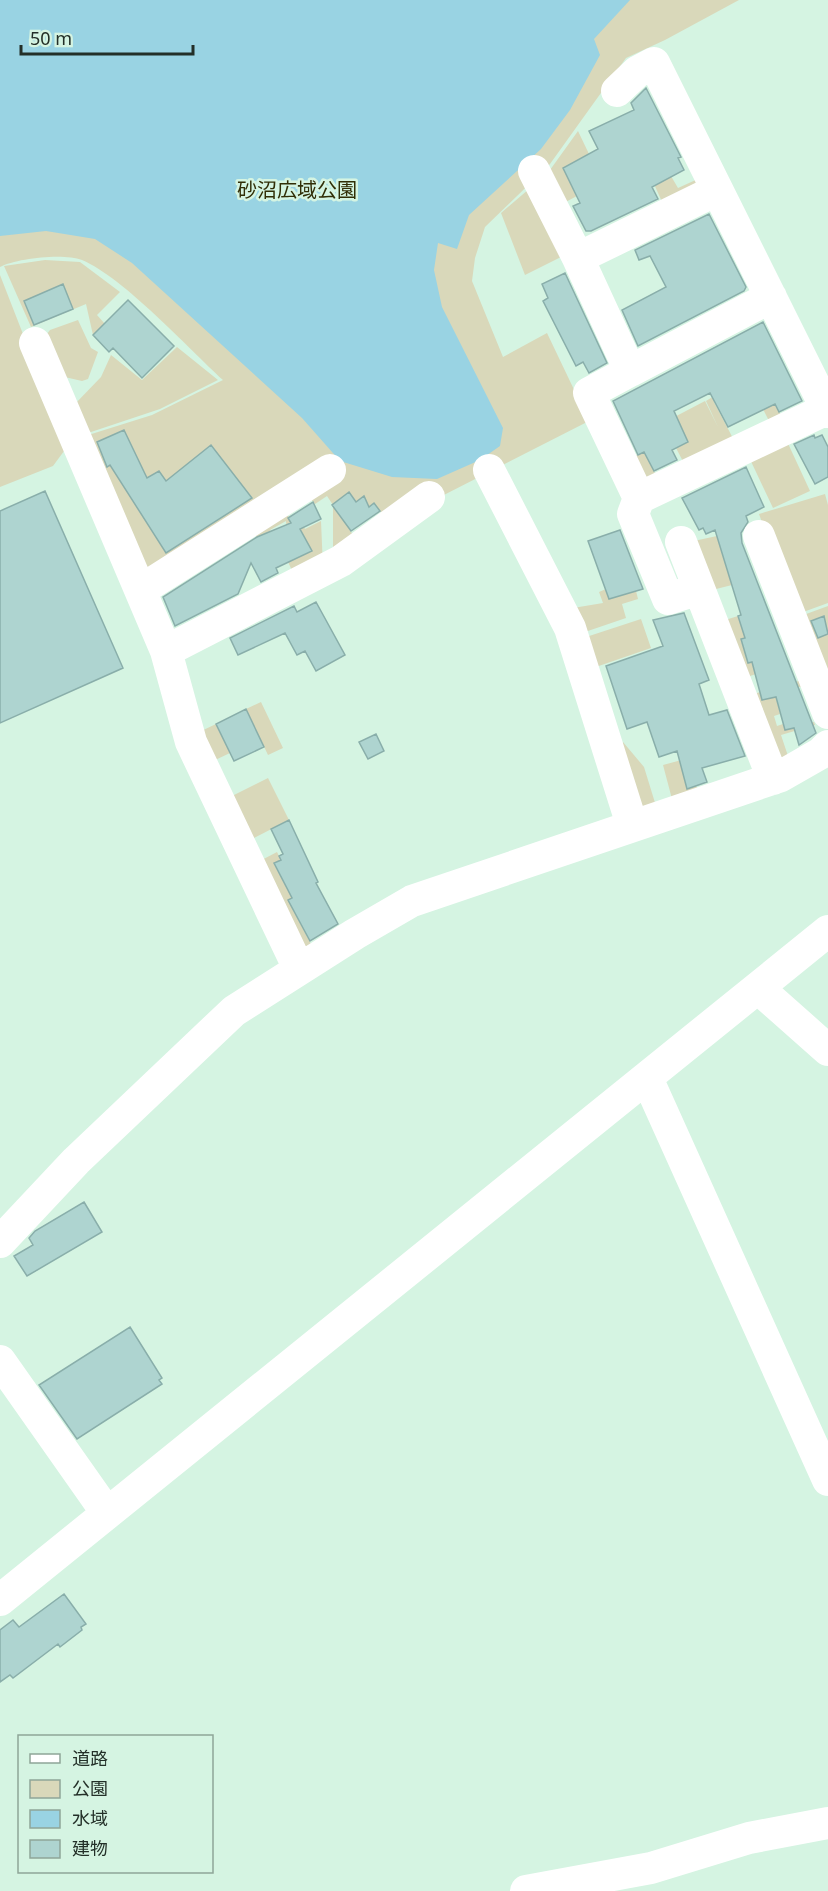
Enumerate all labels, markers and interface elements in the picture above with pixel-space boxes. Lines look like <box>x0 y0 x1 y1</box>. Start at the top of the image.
scale bar <box>21 18 194 56</box>
text: 50 m <box>30 26 72 50</box>
park label: 砂沼広域公園 <box>237 176 357 203</box>
legend <box>18 1735 213 1873</box>
text: 道路 <box>72 1746 108 1770</box>
text: 公園 <box>72 1776 108 1800</box>
text: 水域 <box>72 1806 108 1830</box>
text: 建物 <box>72 1836 108 1860</box>

